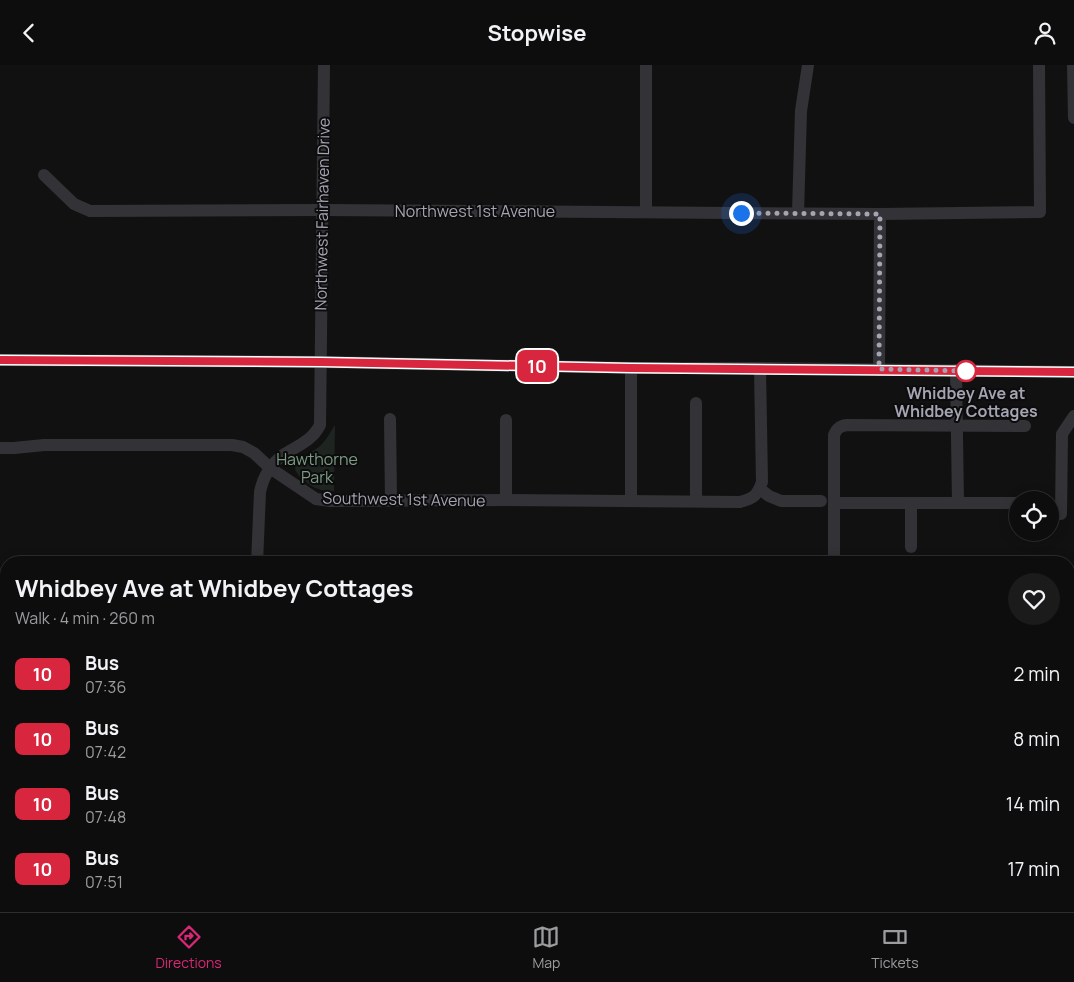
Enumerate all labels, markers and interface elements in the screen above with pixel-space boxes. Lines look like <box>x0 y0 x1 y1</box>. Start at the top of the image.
text: Stopwise <box>487 18 587 48</box>
icon: back <box>15 19 43 47</box>
icon: person <box>1031 19 1059 47</box>
street label: Northwest Fairhaven Drive <box>309 117 335 311</box>
street label: Northwest 1st Avenue <box>395 200 555 222</box>
your location <box>729 201 754 226</box>
line badge: 10 <box>514 350 560 382</box>
text: 10 <box>527 354 547 378</box>
marker: Whidbey Ave at Whidbey Cottages <box>955 360 977 382</box>
place label: Whidbey Ave at Whidbey Cottages <box>894 382 1038 422</box>
park label: Hawthorne Park <box>276 448 358 488</box>
street label: Southwest 1st Avenue <box>322 487 486 511</box>
map controls <box>1009 491 1059 541</box>
button: locate <box>1009 491 1059 541</box>
text: Whidbey Ave at Whidbey Cottages <box>15 571 414 604</box>
button: heart <box>1008 573 1060 625</box>
text: Walk · 4 min · 260 m <box>15 607 155 629</box>
text: Bus <box>85 650 119 676</box>
text: 2 min <box>1014 661 1060 687</box>
text: 10 <box>33 662 52 686</box>
text: 07:36 <box>85 676 126 698</box>
text: Bus <box>85 715 119 741</box>
text: 8 min <box>1013 726 1060 752</box>
text: 10 <box>33 727 52 751</box>
text: 07:42 <box>85 741 126 763</box>
text: Bus <box>85 780 119 806</box>
text: 14 min <box>1006 791 1060 817</box>
text: 10 <box>33 792 52 816</box>
text: 07:48 <box>85 806 126 828</box>
text: Bus <box>85 845 119 871</box>
text: 17 min <box>1007 856 1060 882</box>
text: 10 <box>33 857 52 881</box>
text: 07:51 <box>85 871 123 893</box>
tab: Directions <box>155 923 222 972</box>
tab: Map <box>532 923 560 972</box>
tab: Tickets <box>871 923 919 972</box>

